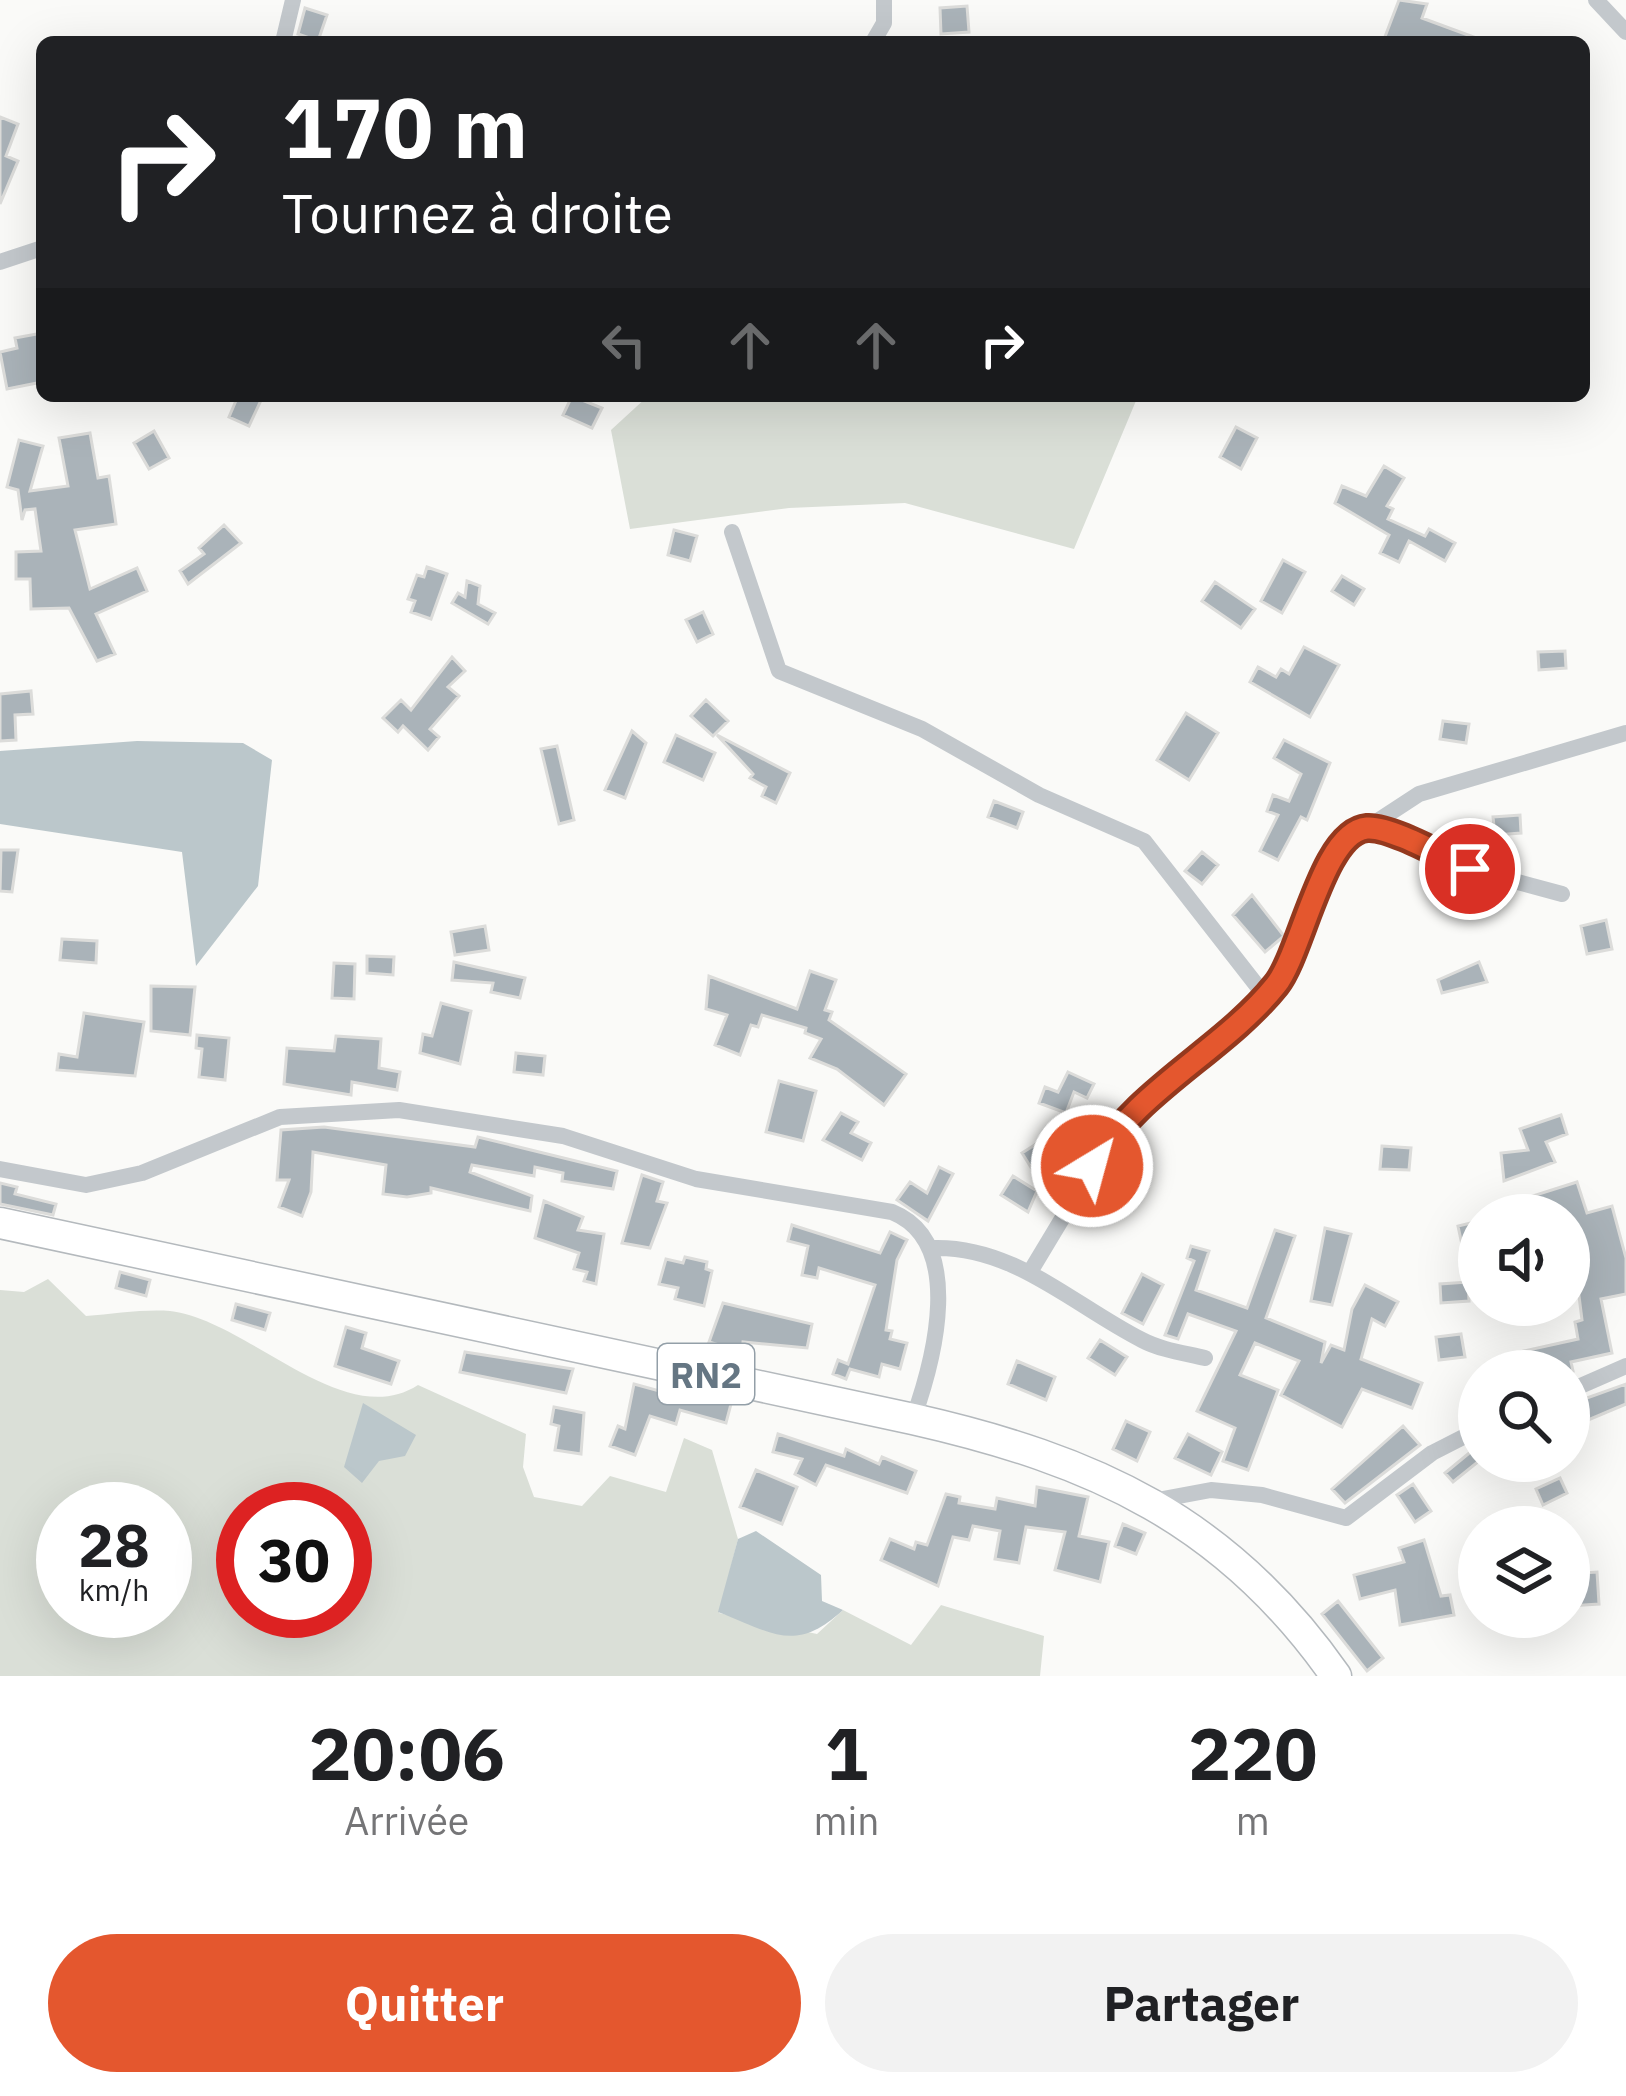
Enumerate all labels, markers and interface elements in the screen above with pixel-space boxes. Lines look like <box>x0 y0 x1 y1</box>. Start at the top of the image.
text: 170 m <box>282 72 528 181</box>
icon: right <box>84 84 240 240</box>
text: Tournez à droite <box>282 178 673 248</box>
icon: left <box>591 312 657 378</box>
icon: ahead <box>717 312 783 378</box>
icon: ahead <box>843 312 909 378</box>
icon: right <box>969 312 1035 378</box>
pin <box>1419 818 1521 920</box>
icon: arrive <box>1437 836 1503 902</box>
position arrow <box>1029 1103 1155 1229</box>
map controls <box>1458 1194 1590 1638</box>
button: sound <box>1458 1194 1590 1326</box>
road number: RN2 <box>658 1344 754 1404</box>
button: search <box>1458 1350 1590 1482</box>
speed limit sign: 30 <box>216 1482 372 1638</box>
text: 28 <box>78 1505 150 1584</box>
button: layers <box>1458 1506 1590 1638</box>
text: km/h <box>79 1570 149 1609</box>
text: 20:06 <box>308 1706 505 1800</box>
text: 1 <box>825 1706 868 1800</box>
text: 220 <box>1188 1706 1318 1800</box>
text: Arrivée <box>344 1795 469 1846</box>
text: min <box>814 1795 879 1846</box>
text: m <box>1236 1795 1270 1846</box>
button: Quitter <box>48 1934 801 2072</box>
button: Partager <box>825 1934 1578 2072</box>

